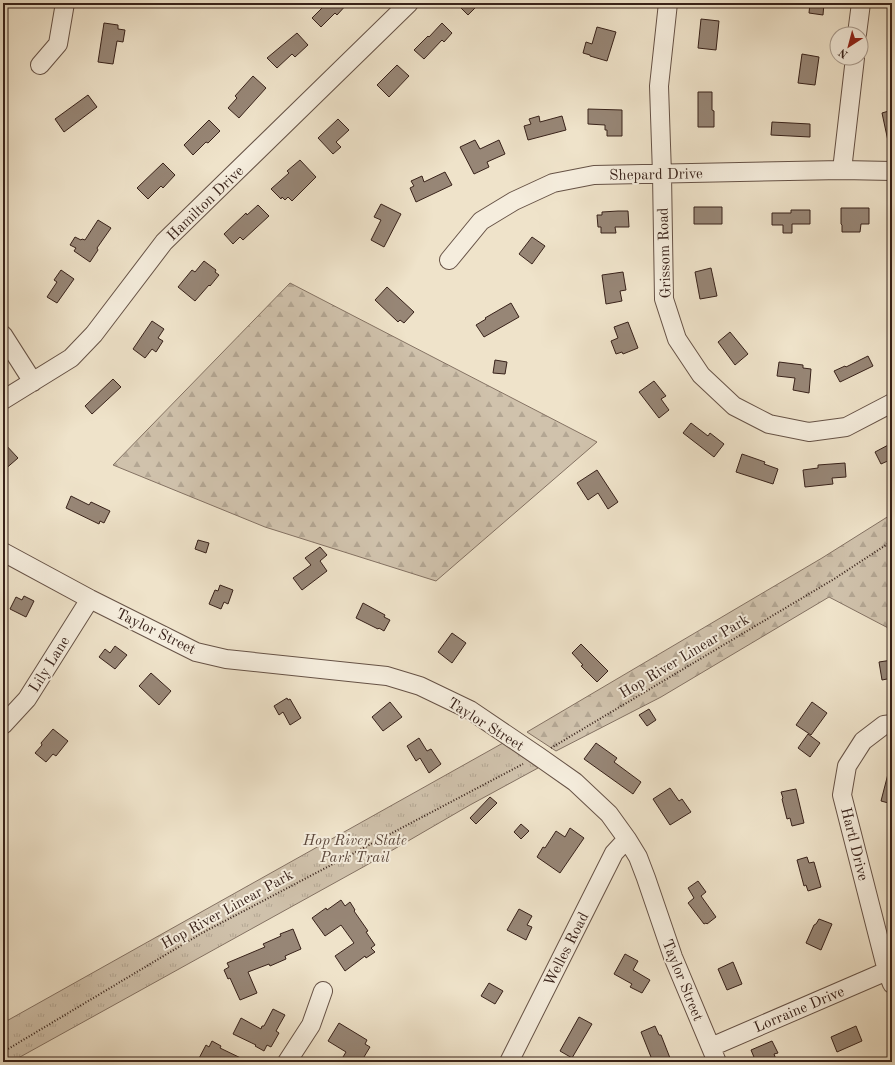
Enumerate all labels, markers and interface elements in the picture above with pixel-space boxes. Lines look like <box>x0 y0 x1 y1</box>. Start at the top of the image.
north arrow <box>829 26 869 66</box>
text: N <box>837 46 851 60</box>
street label: Hamilton Drive <box>165 164 247 244</box>
street label: Shepard Drive <box>609 167 703 184</box>
street label: Grissom Road <box>656 207 675 299</box>
street label: Taylor Street <box>113 607 198 658</box>
street label: Hop River Linear Park <box>617 613 752 702</box>
street label: Lily Lane <box>27 634 73 695</box>
street label: Taylor Street <box>444 696 526 755</box>
street label: Hartl Drive <box>837 806 870 883</box>
park label: Hop River State Park Trail <box>302 834 407 866</box>
street label: Hop River Linear Park <box>159 868 296 953</box>
street label: Welles Road <box>542 910 592 989</box>
street label: Taylor Street <box>658 938 705 1024</box>
street label: Lorraine Drive <box>752 985 847 1036</box>

